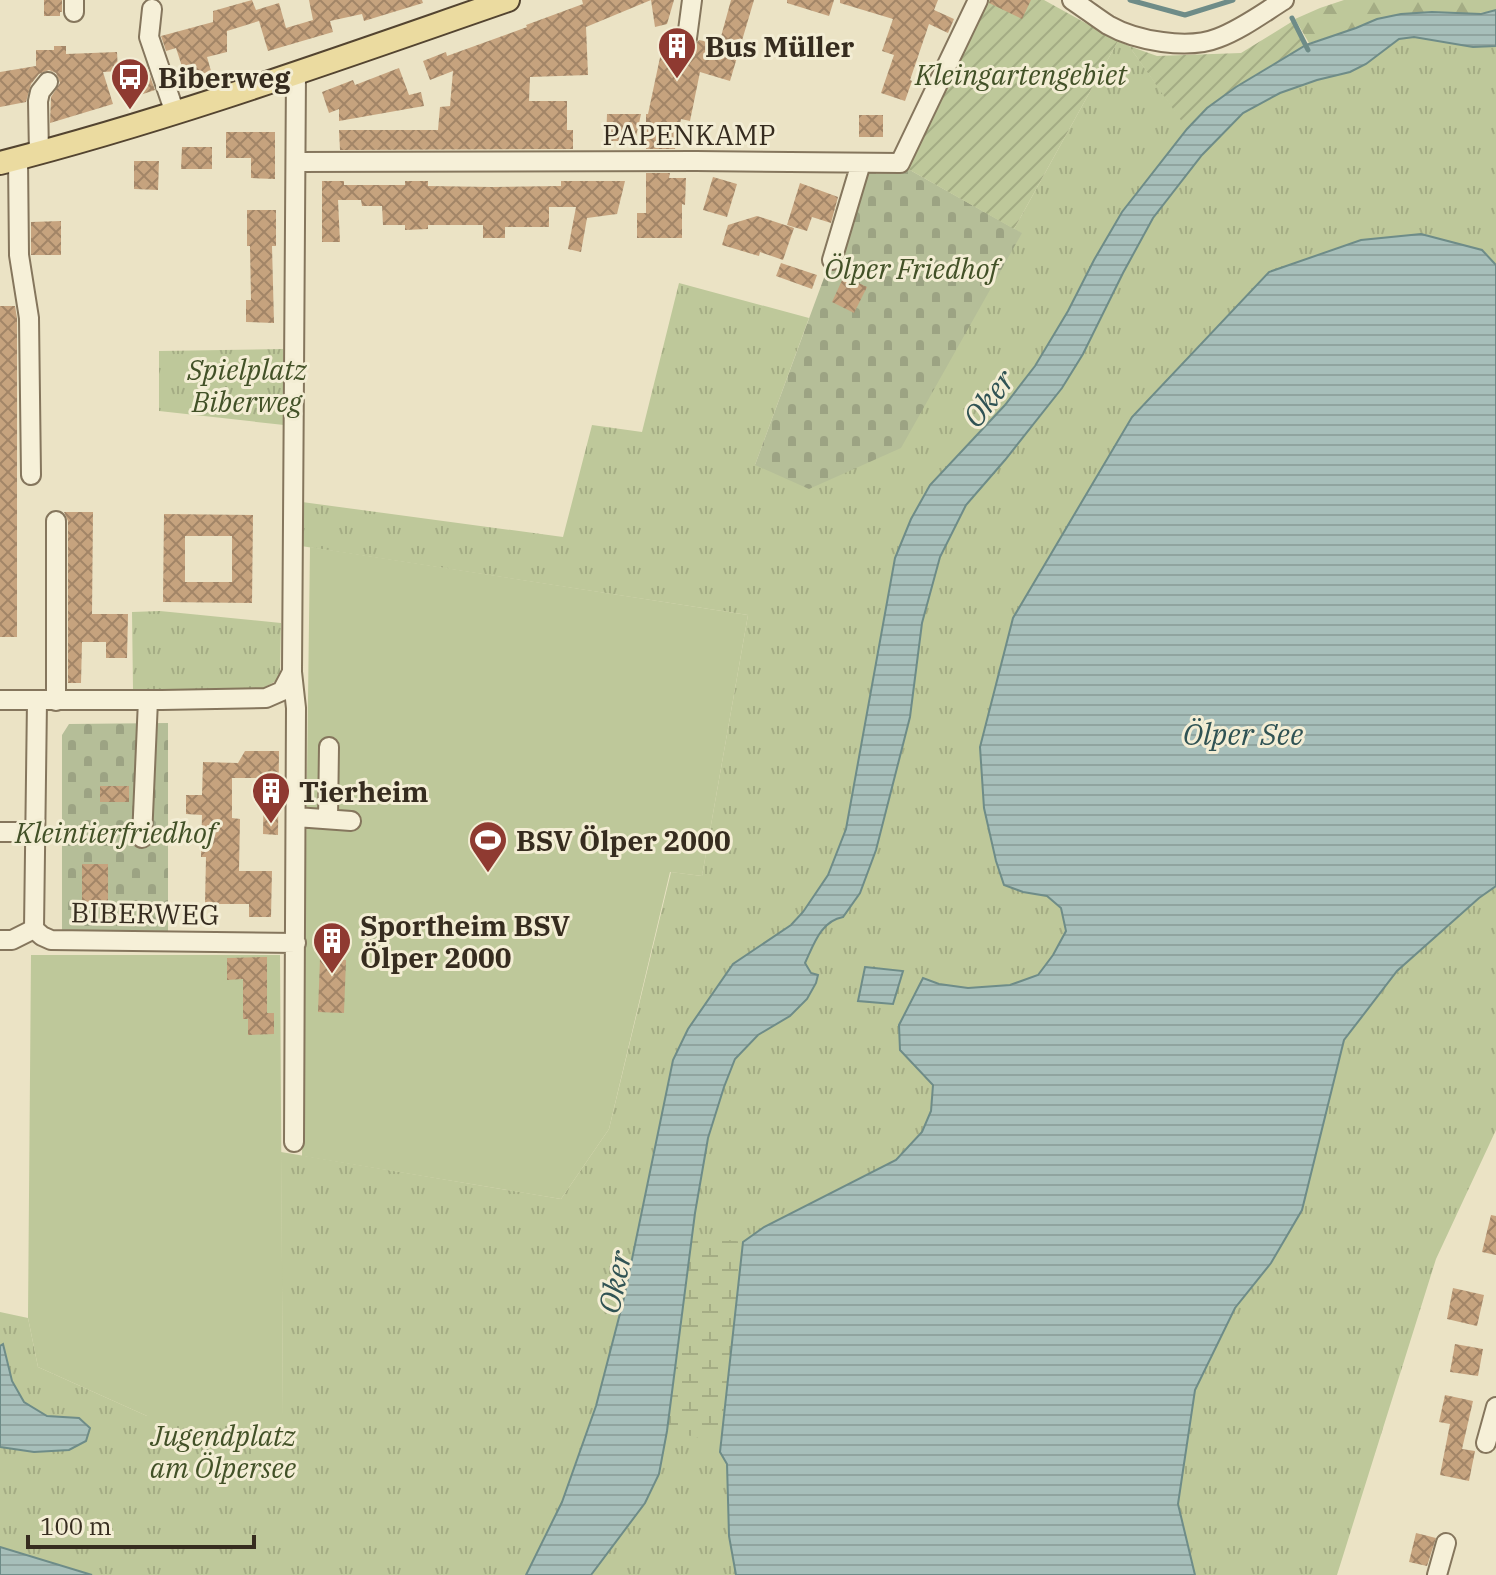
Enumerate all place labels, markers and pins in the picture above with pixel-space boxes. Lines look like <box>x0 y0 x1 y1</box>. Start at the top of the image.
building icon: Bus Müller <box>656 25 698 80</box>
place label: Bus Müller <box>705 28 855 65</box>
bus stop icon: Biberweg <box>109 56 151 111</box>
place label: Biberweg <box>158 59 291 96</box>
building icon: Tierheim <box>250 770 292 825</box>
place label: Tierheim <box>299 773 429 810</box>
sports icon: BSV Ölper 2000 <box>467 819 509 874</box>
place label: BSV Ölper 2000 <box>516 822 731 859</box>
place label: Sportheim BSV Ölper 2000 <box>360 907 570 976</box>
building icon: Sportheim BSV Ölper 2000 <box>311 920 353 975</box>

